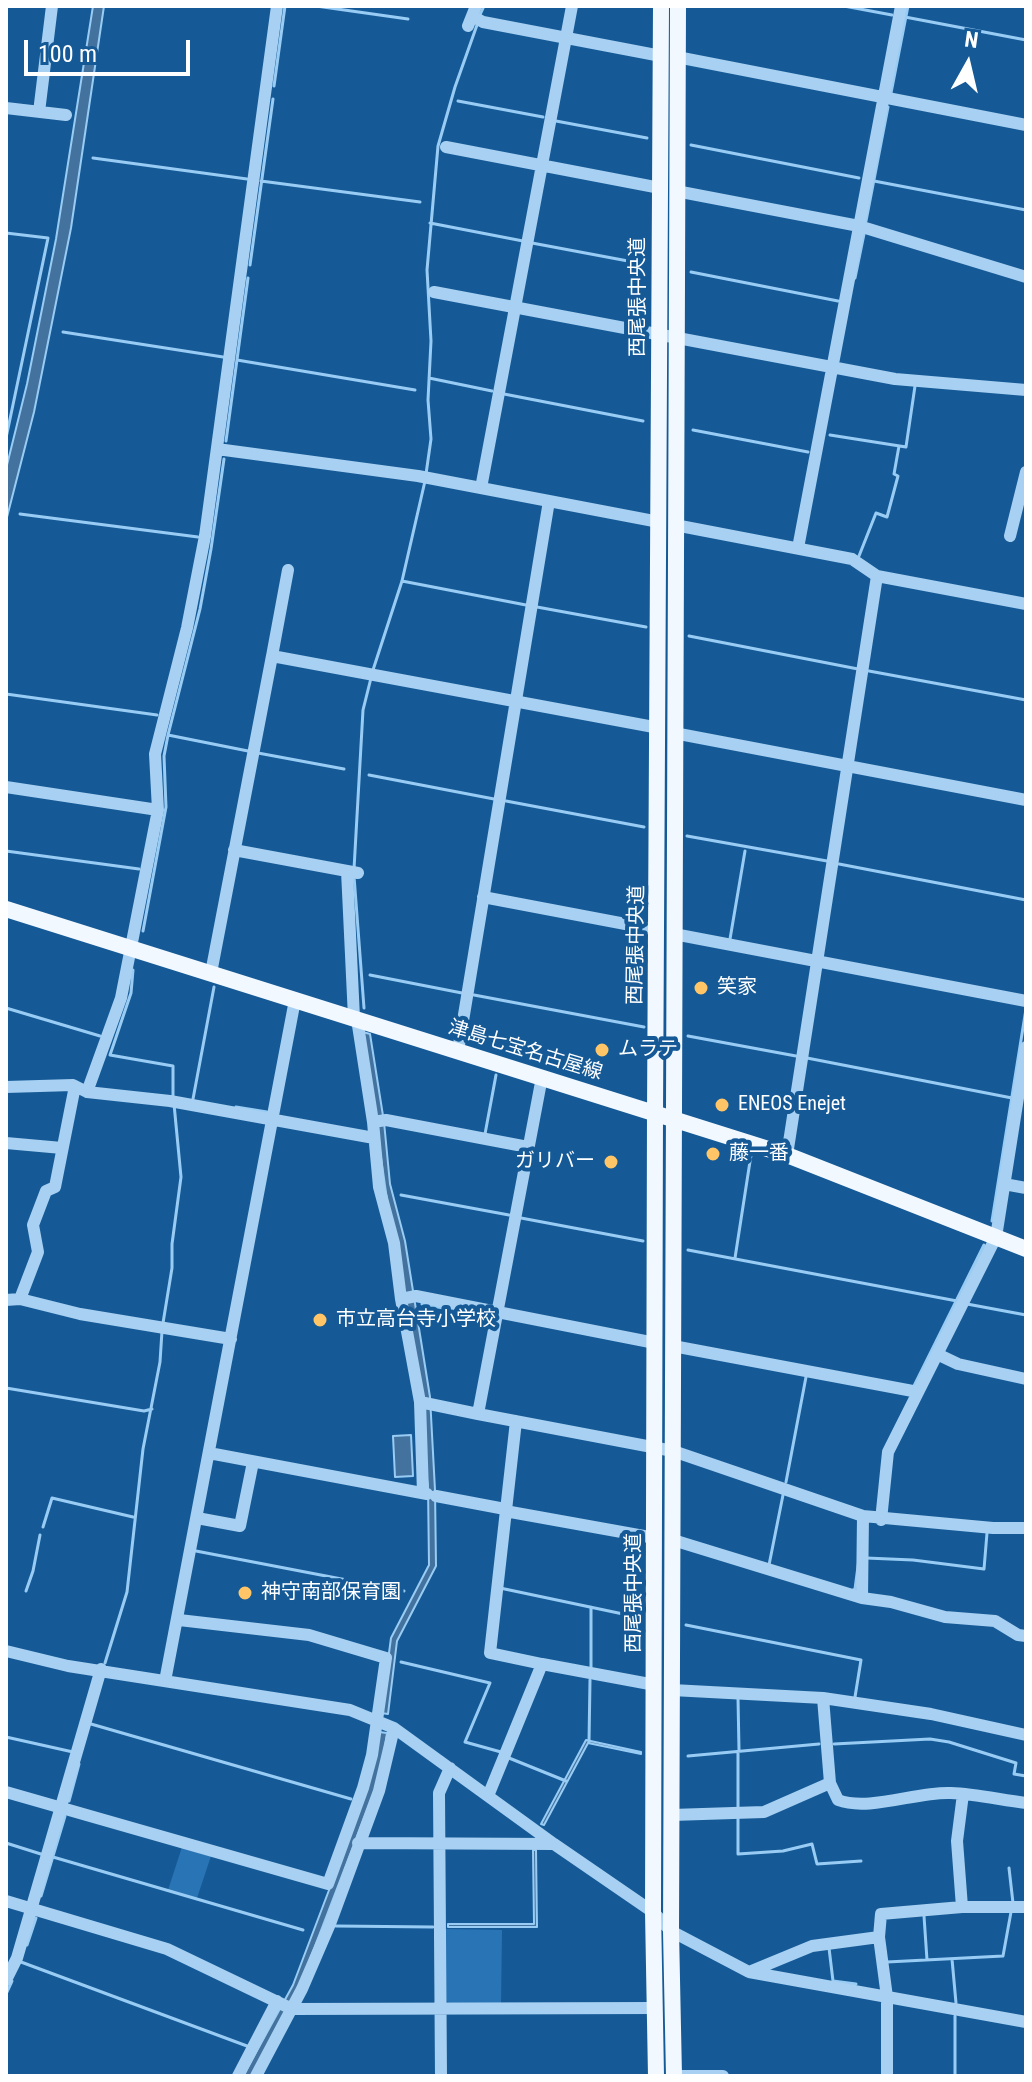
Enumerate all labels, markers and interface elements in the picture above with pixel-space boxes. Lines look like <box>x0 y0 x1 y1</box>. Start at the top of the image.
scale bar <box>28 24 194 74</box>
north arrow <box>928 24 1008 104</box>
text: N <box>963 26 980 53</box>
text: 100 m <box>38 40 97 68</box>
street label: 西尾張中央道 <box>627 237 651 357</box>
street label: 西尾張中央道 <box>624 885 650 1005</box>
place label: 笑家 <box>717 976 757 1000</box>
marker: 笑家 <box>692 979 710 997</box>
street label: 津島七宝名古屋線 <box>445 1016 605 1086</box>
place label: ムラテ <box>618 1038 678 1062</box>
marker: ムラテ <box>593 1041 611 1059</box>
place label: ENEOS Enejet <box>738 1093 846 1117</box>
marker: ENEOS Enejet <box>713 1096 731 1114</box>
place label: 藤一番 <box>729 1142 789 1166</box>
marker: 藤一番 <box>704 1145 722 1163</box>
place label: ガリバー <box>515 1150 595 1174</box>
marker: ガリバー <box>602 1153 620 1171</box>
place label: 市立高台寺小学校 <box>336 1308 496 1332</box>
marker: 市立高台寺小学校 <box>311 1311 329 1329</box>
street label: 西尾張中央道 <box>623 1533 647 1653</box>
place label: 神守南部保育園 <box>261 1581 401 1605</box>
marker: 神守南部保育園 <box>236 1584 254 1602</box>

